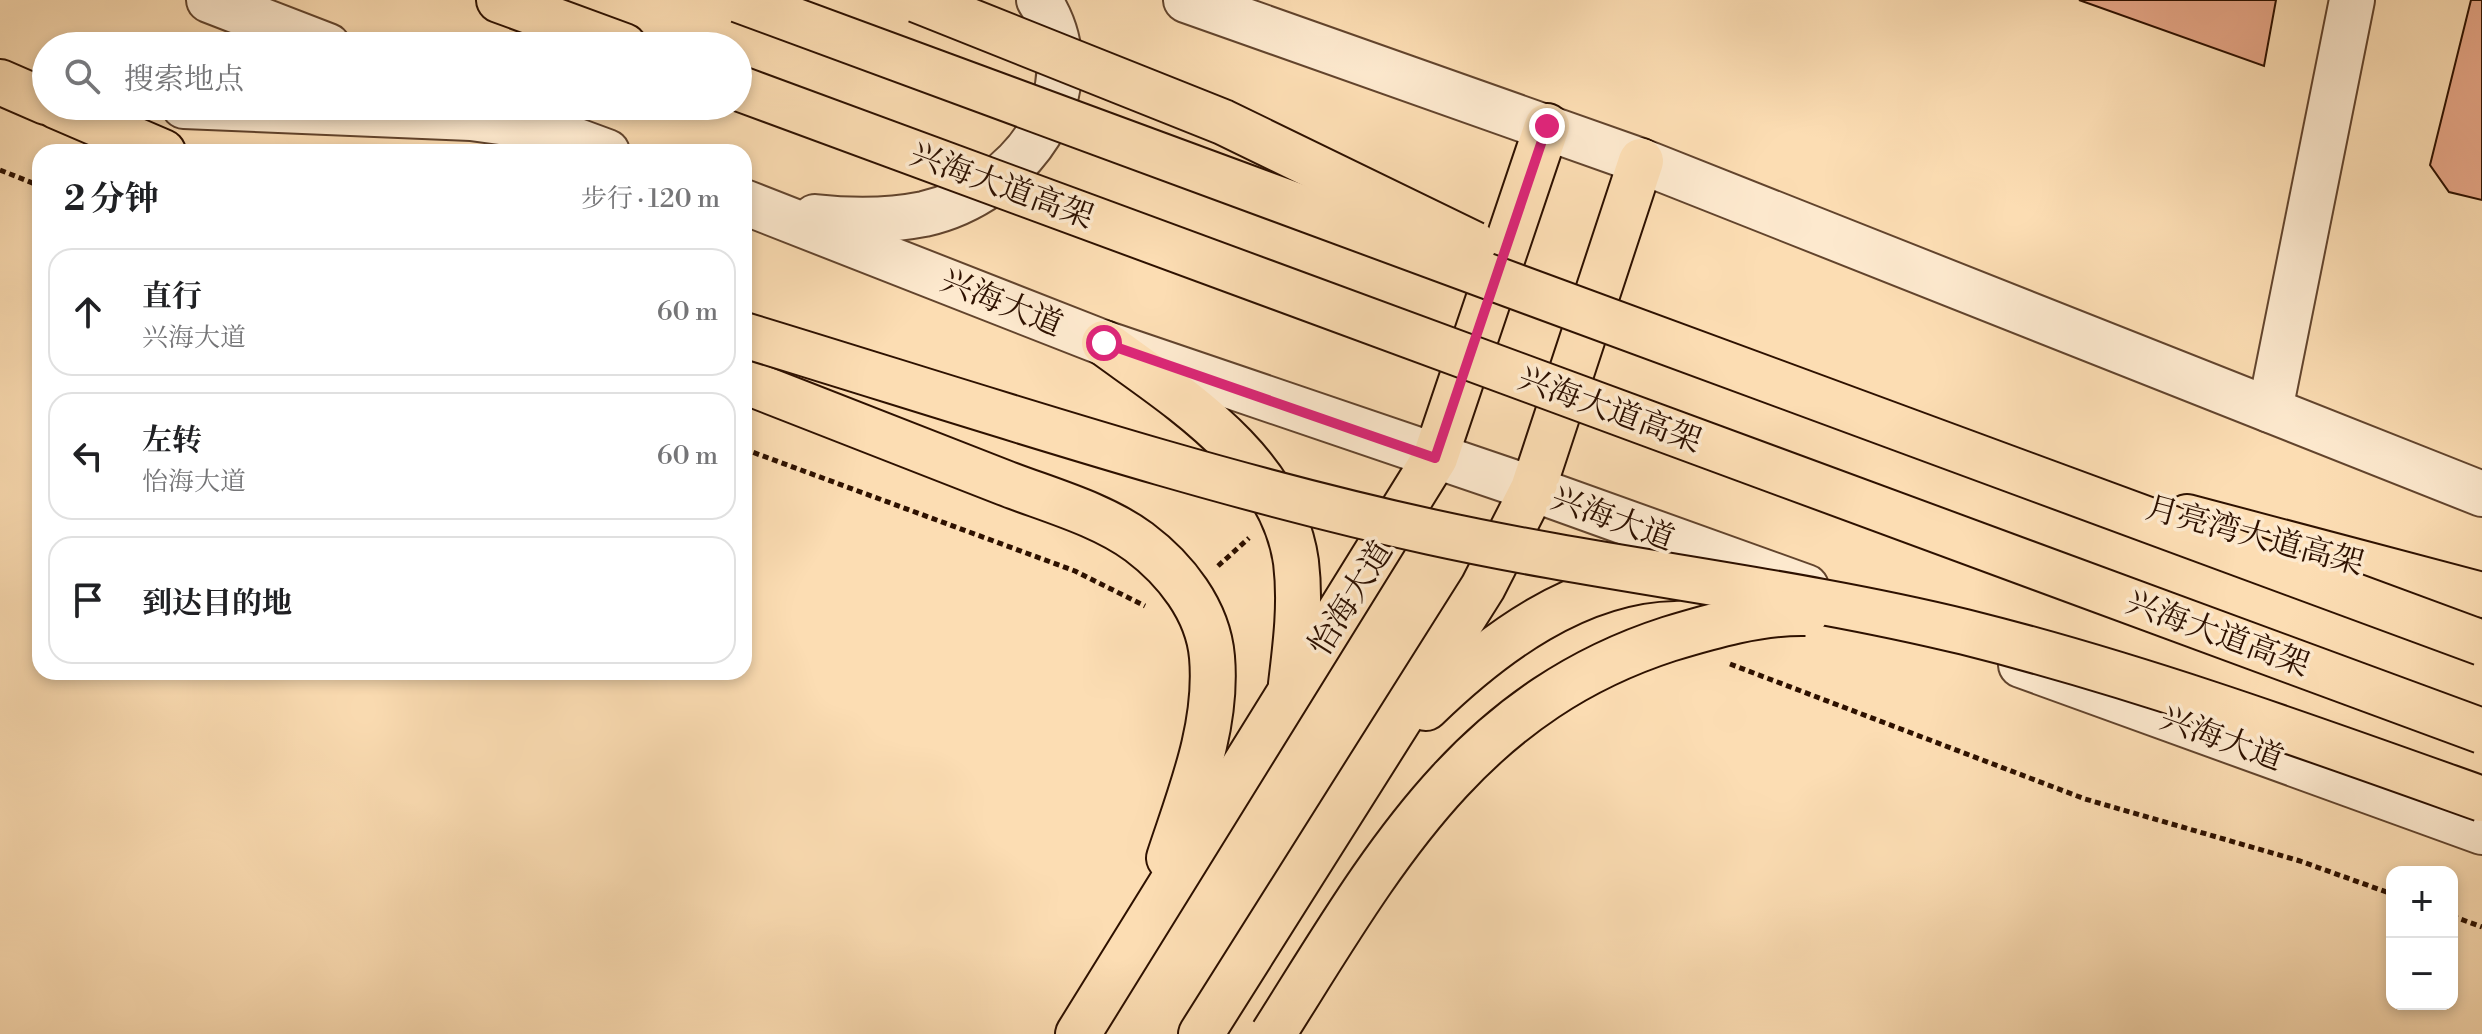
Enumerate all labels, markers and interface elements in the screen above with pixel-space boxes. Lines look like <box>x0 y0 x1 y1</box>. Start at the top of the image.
search box <box>32 32 752 120</box>
icon: search <box>60 54 104 98</box>
text: 搜索地点 <box>124 61 244 99</box>
route end <box>1529 108 1565 144</box>
street label: 兴海大道高架 <box>905 134 1099 238</box>
text: 2 分钟 <box>64 179 159 221</box>
text: 步行 · 120 m <box>581 183 720 215</box>
street label: 兴海大道 <box>935 260 1068 345</box>
text: 直行 <box>142 278 202 316</box>
icon: ahead <box>66 290 110 334</box>
text: 60 m <box>657 296 718 328</box>
text: 兴海大道 <box>142 322 246 354</box>
route start <box>1086 325 1122 361</box>
street label: 兴海大道高架 <box>1513 358 1707 462</box>
text: 左转 <box>142 422 202 460</box>
icon: left <box>66 434 110 478</box>
text: 60 m <box>657 440 718 472</box>
text: 怡海大道 <box>142 466 246 498</box>
street label: 兴海大道 <box>1546 478 1680 560</box>
street label: 月亮湾大道高架 <box>2141 488 2368 584</box>
street label: 怡海大道 <box>1300 534 1402 663</box>
icon: arrive <box>66 578 110 622</box>
street label: 兴海大道高架 <box>2121 582 2315 686</box>
text: 到达目的地 <box>142 585 292 623</box>
street label: 兴海大道 <box>2155 698 2289 780</box>
map controls <box>2386 866 2458 1010</box>
button: + <box>2386 866 2458 938</box>
button: − <box>2386 938 2458 1010</box>

